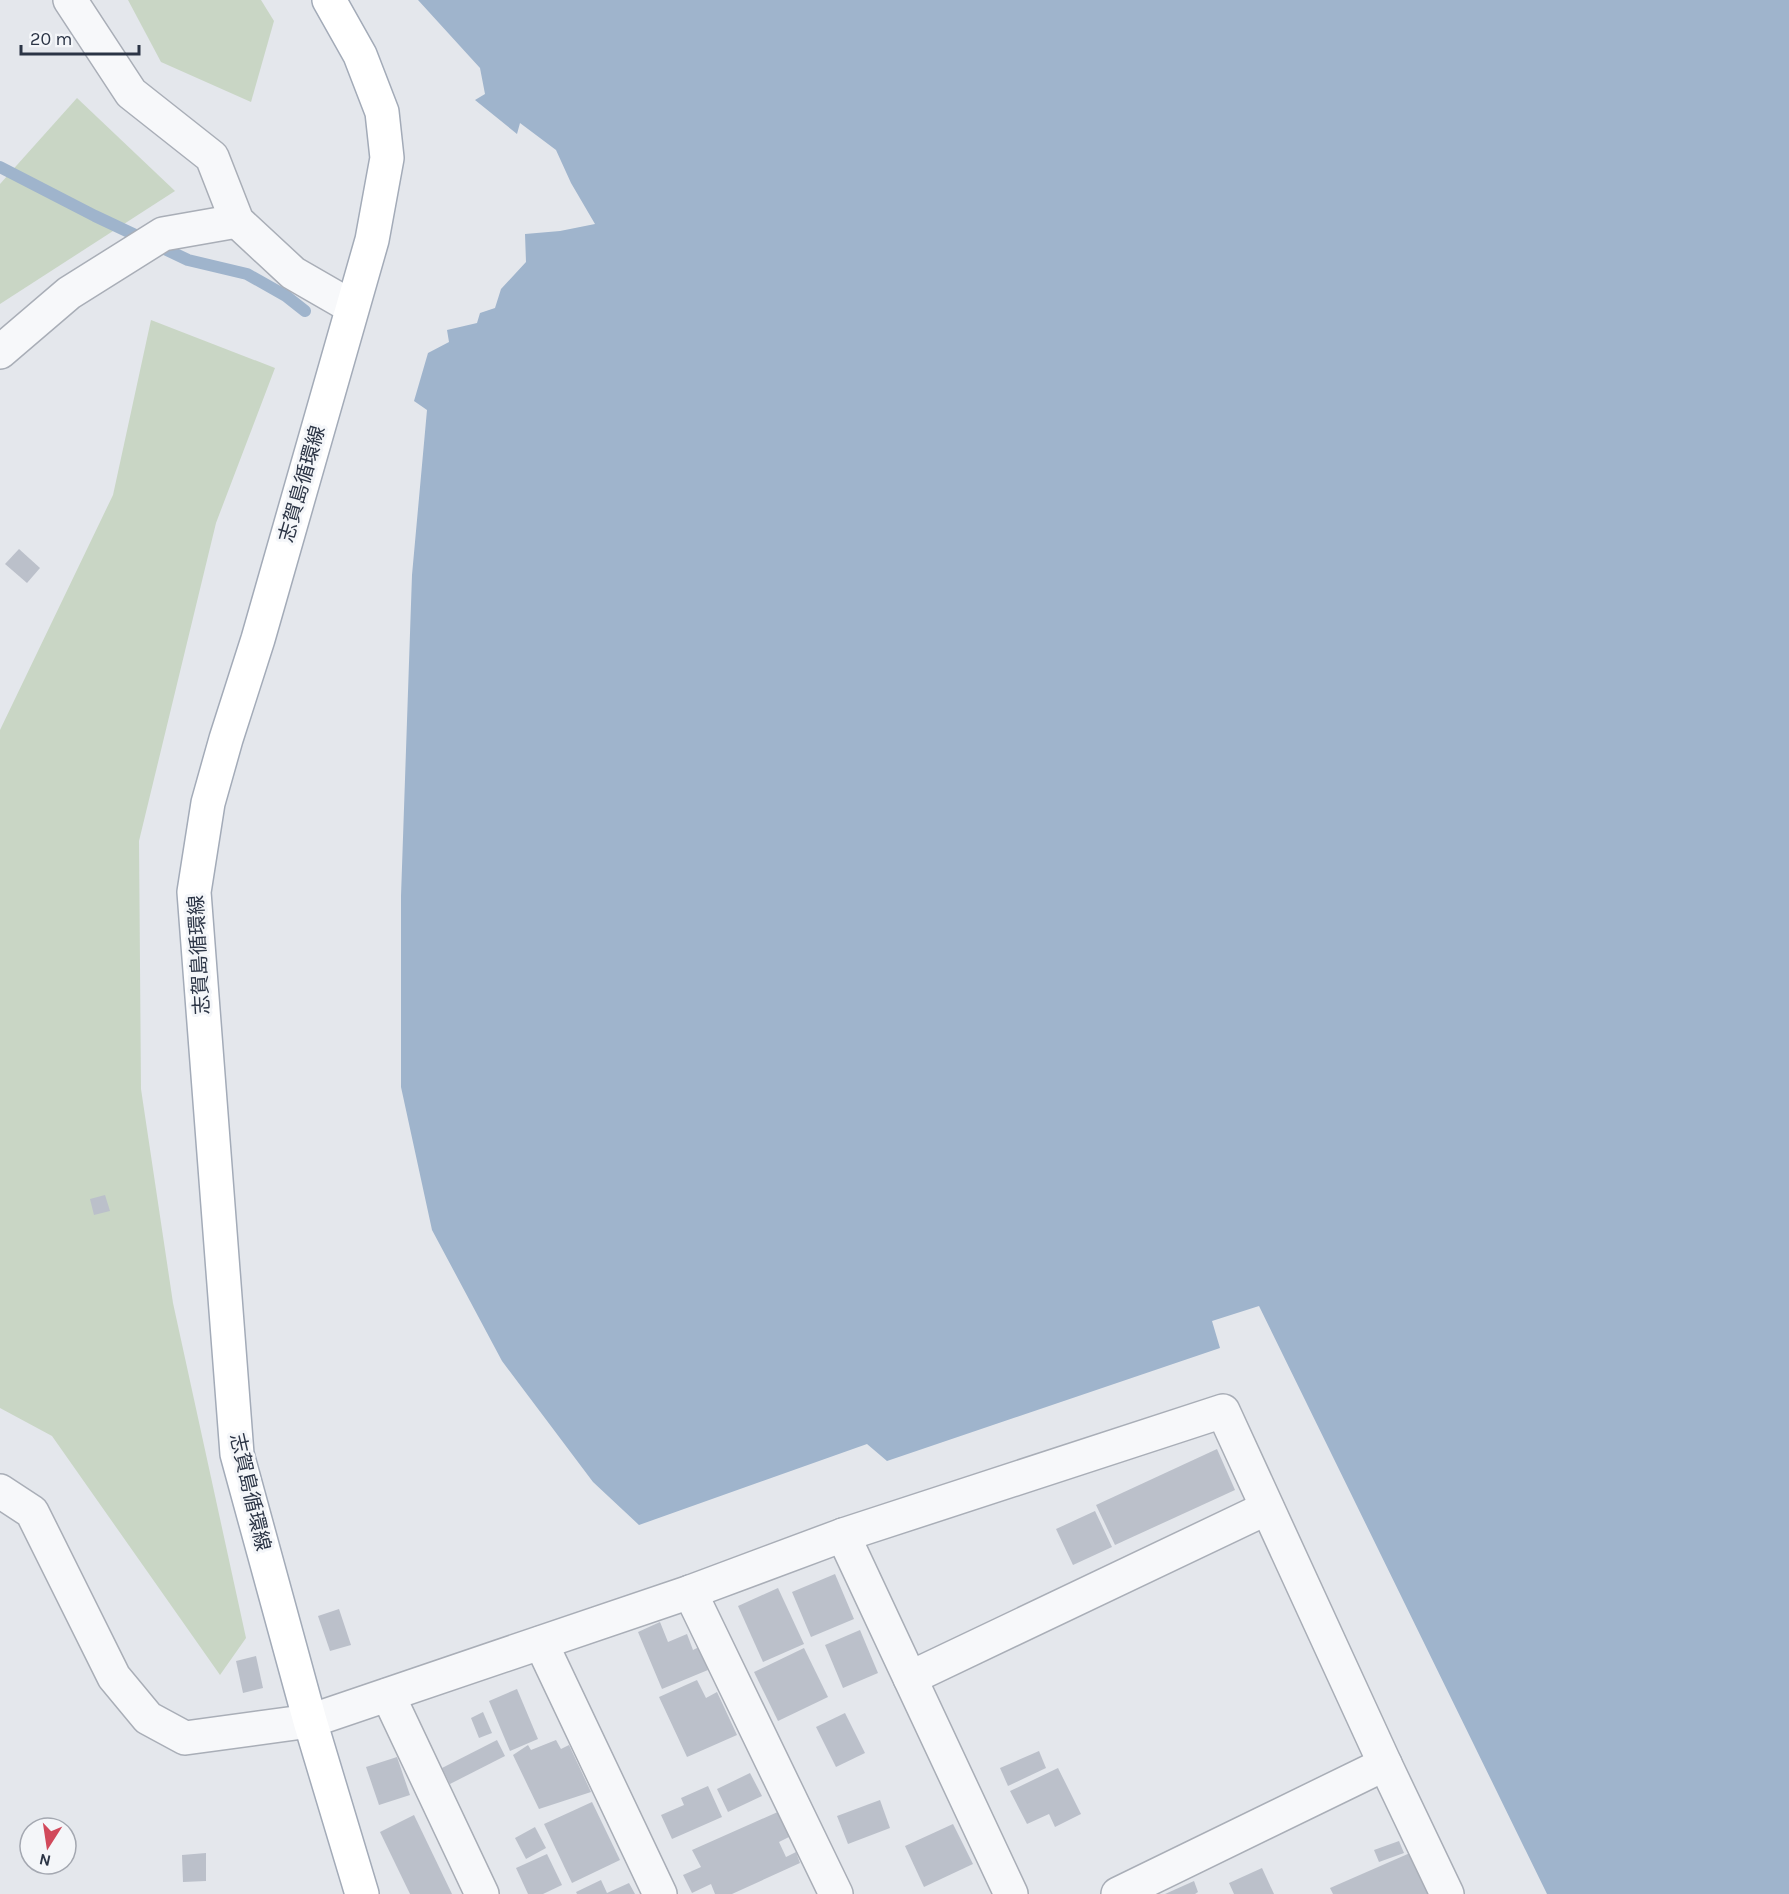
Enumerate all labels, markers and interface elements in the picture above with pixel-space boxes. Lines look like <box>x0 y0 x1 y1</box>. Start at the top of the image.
scale bar <box>21 18 140 56</box>
text: 20 m <box>30 28 72 50</box>
street label: 志賀島循環線 <box>274 423 330 545</box>
street label: 志賀島循環線 <box>184 894 214 1016</box>
street label: 志賀島循環線 <box>225 1431 275 1553</box>
north arrow <box>18 1816 78 1876</box>
text: N <box>37 1850 53 1871</box>

